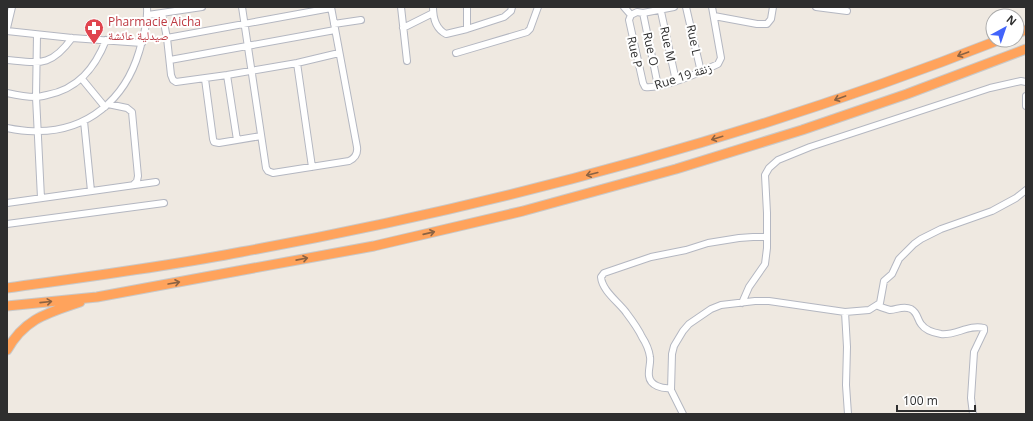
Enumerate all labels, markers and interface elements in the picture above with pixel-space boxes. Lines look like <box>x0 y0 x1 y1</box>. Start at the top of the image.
north arrow <box>985 8 1025 48</box>
text: N <box>1003 11 1020 29</box>
place label: Pharmacie Aicha صيدلية عائشة <box>108 13 201 44</box>
pharmacy icon: Pharmacie Aicha صيدلية عائشة <box>83 17 105 45</box>
street label: Rue L <box>682 23 706 57</box>
street label: Rue M <box>656 25 680 63</box>
street label: Rue O <box>639 31 663 67</box>
street label: Rue P <box>623 35 647 69</box>
one-way arrow <box>957 51 969 59</box>
street label: Rue 19 زنقة <box>652 59 714 93</box>
one-way arrow <box>835 95 847 103</box>
one-way arrow <box>710 135 723 142</box>
one-way arrow <box>586 170 599 178</box>
one-way arrow <box>423 228 436 236</box>
one-way arrow <box>295 255 308 263</box>
one-way arrow <box>167 279 180 287</box>
one-way arrow <box>39 298 52 306</box>
scale bar <box>897 387 975 413</box>
text: 100 m <box>903 392 938 409</box>

